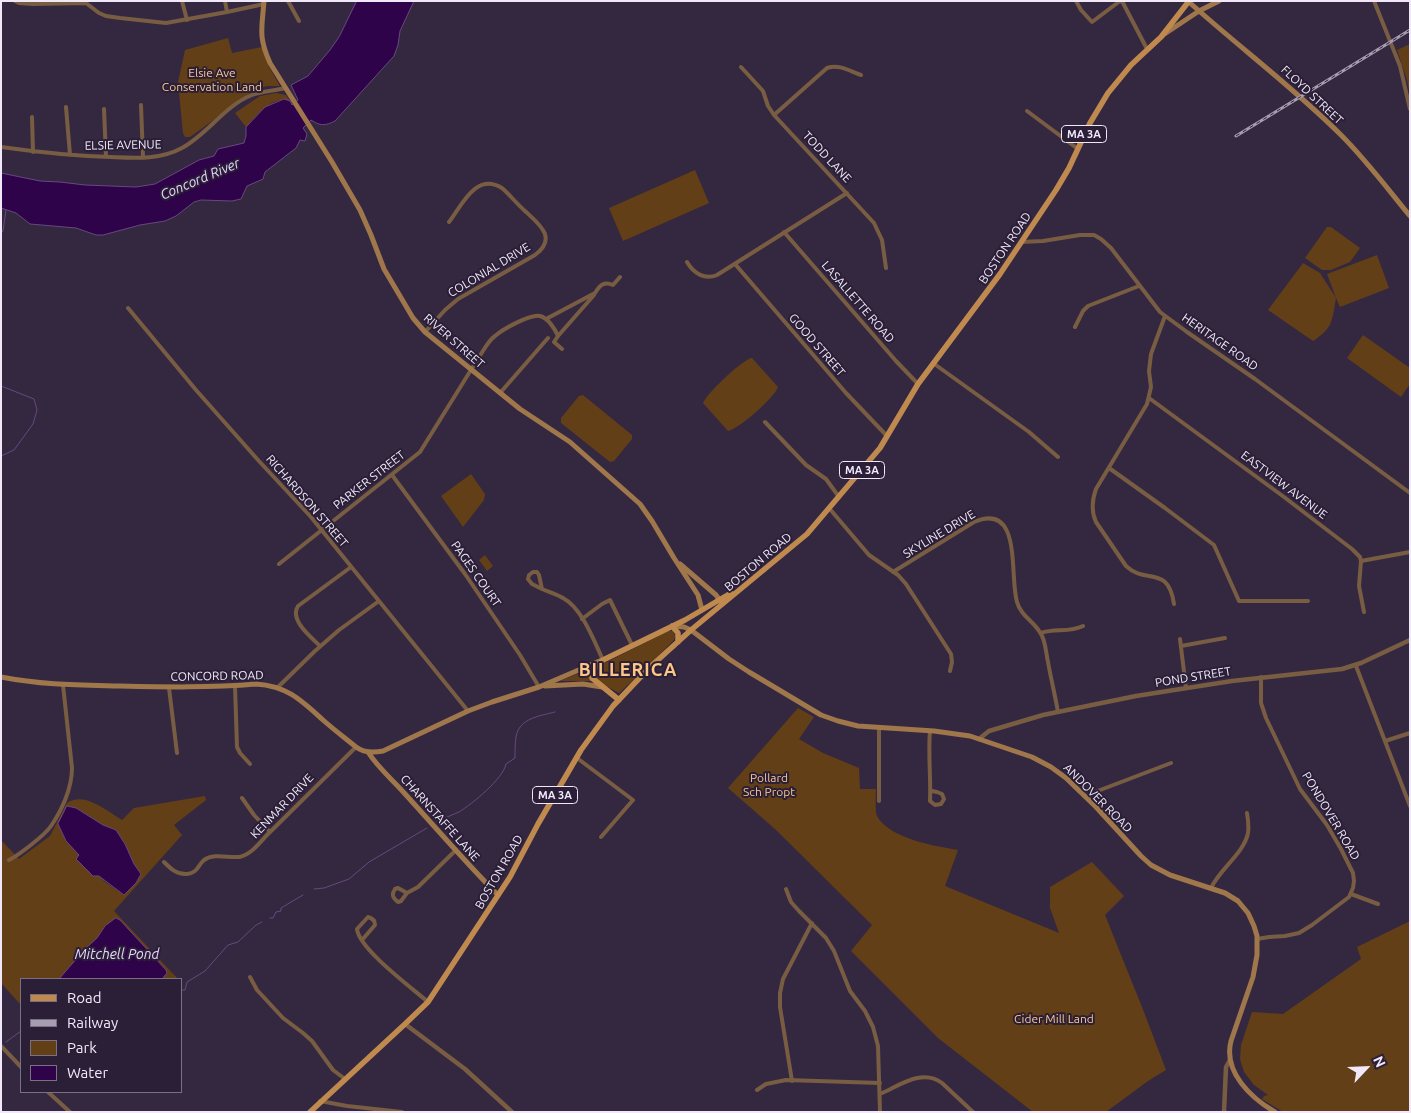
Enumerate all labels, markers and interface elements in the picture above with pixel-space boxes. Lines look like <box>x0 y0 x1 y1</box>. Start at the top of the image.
street label: FLOYD STREET <box>1278 63 1346 127</box>
park label: Elsie Ave Conservation Land <box>162 66 262 94</box>
road number: MA 3A <box>1062 126 1106 142</box>
street label: TODD LANE <box>800 128 854 186</box>
street label: ELSIE AVENUE <box>84 137 162 153</box>
water label: Concord River <box>158 155 242 203</box>
street label: BOSTON ROAD <box>976 209 1034 287</box>
street label: COLONIAL DRIVE <box>445 240 533 300</box>
street label: LASALLETTE ROAD <box>819 258 897 346</box>
street label: HERITAGE ROAD <box>1179 310 1261 374</box>
street label: RIVER STREET <box>421 311 487 371</box>
street label: GOOD STREET <box>786 311 848 379</box>
street label: PARKER STREET <box>330 448 408 512</box>
street label: EASTVIEW AVENUE <box>1238 448 1330 522</box>
street label: RICHARDSON STREET <box>263 452 351 550</box>
road number: MA 3A <box>840 462 884 478</box>
street label: SKYLINE DRIVE <box>900 507 978 561</box>
street label: BOSTON ROAD <box>721 530 795 594</box>
street label: PAGES COURT <box>448 538 504 610</box>
district label: BILLERICA <box>578 659 678 681</box>
street label: POND STREET <box>1154 664 1232 690</box>
street label: CONCORD ROAD <box>170 668 264 684</box>
street label: ANDOVER ROAD <box>1061 761 1135 835</box>
street label: PONDOVER ROAD <box>1299 769 1363 863</box>
street label: KENMAR DRIVE <box>247 771 317 841</box>
park label: Pollard Sch Propt <box>743 771 795 799</box>
street label: CHARNSTAFFE LANE <box>397 772 483 864</box>
road number: MA 3A <box>532 786 578 804</box>
street label: BOSTON ROAD <box>472 832 526 912</box>
water label: Mitchell Pond <box>75 946 159 962</box>
legend <box>20 978 182 1093</box>
text: Road <box>67 989 102 1006</box>
park label: Cider Mill Land <box>1014 1012 1094 1026</box>
text: Railway <box>67 1014 118 1031</box>
text: Park <box>67 1039 97 1056</box>
north arrow <box>1341 1043 1391 1093</box>
text: N <box>1370 1054 1389 1070</box>
text: Water <box>67 1064 108 1081</box>

